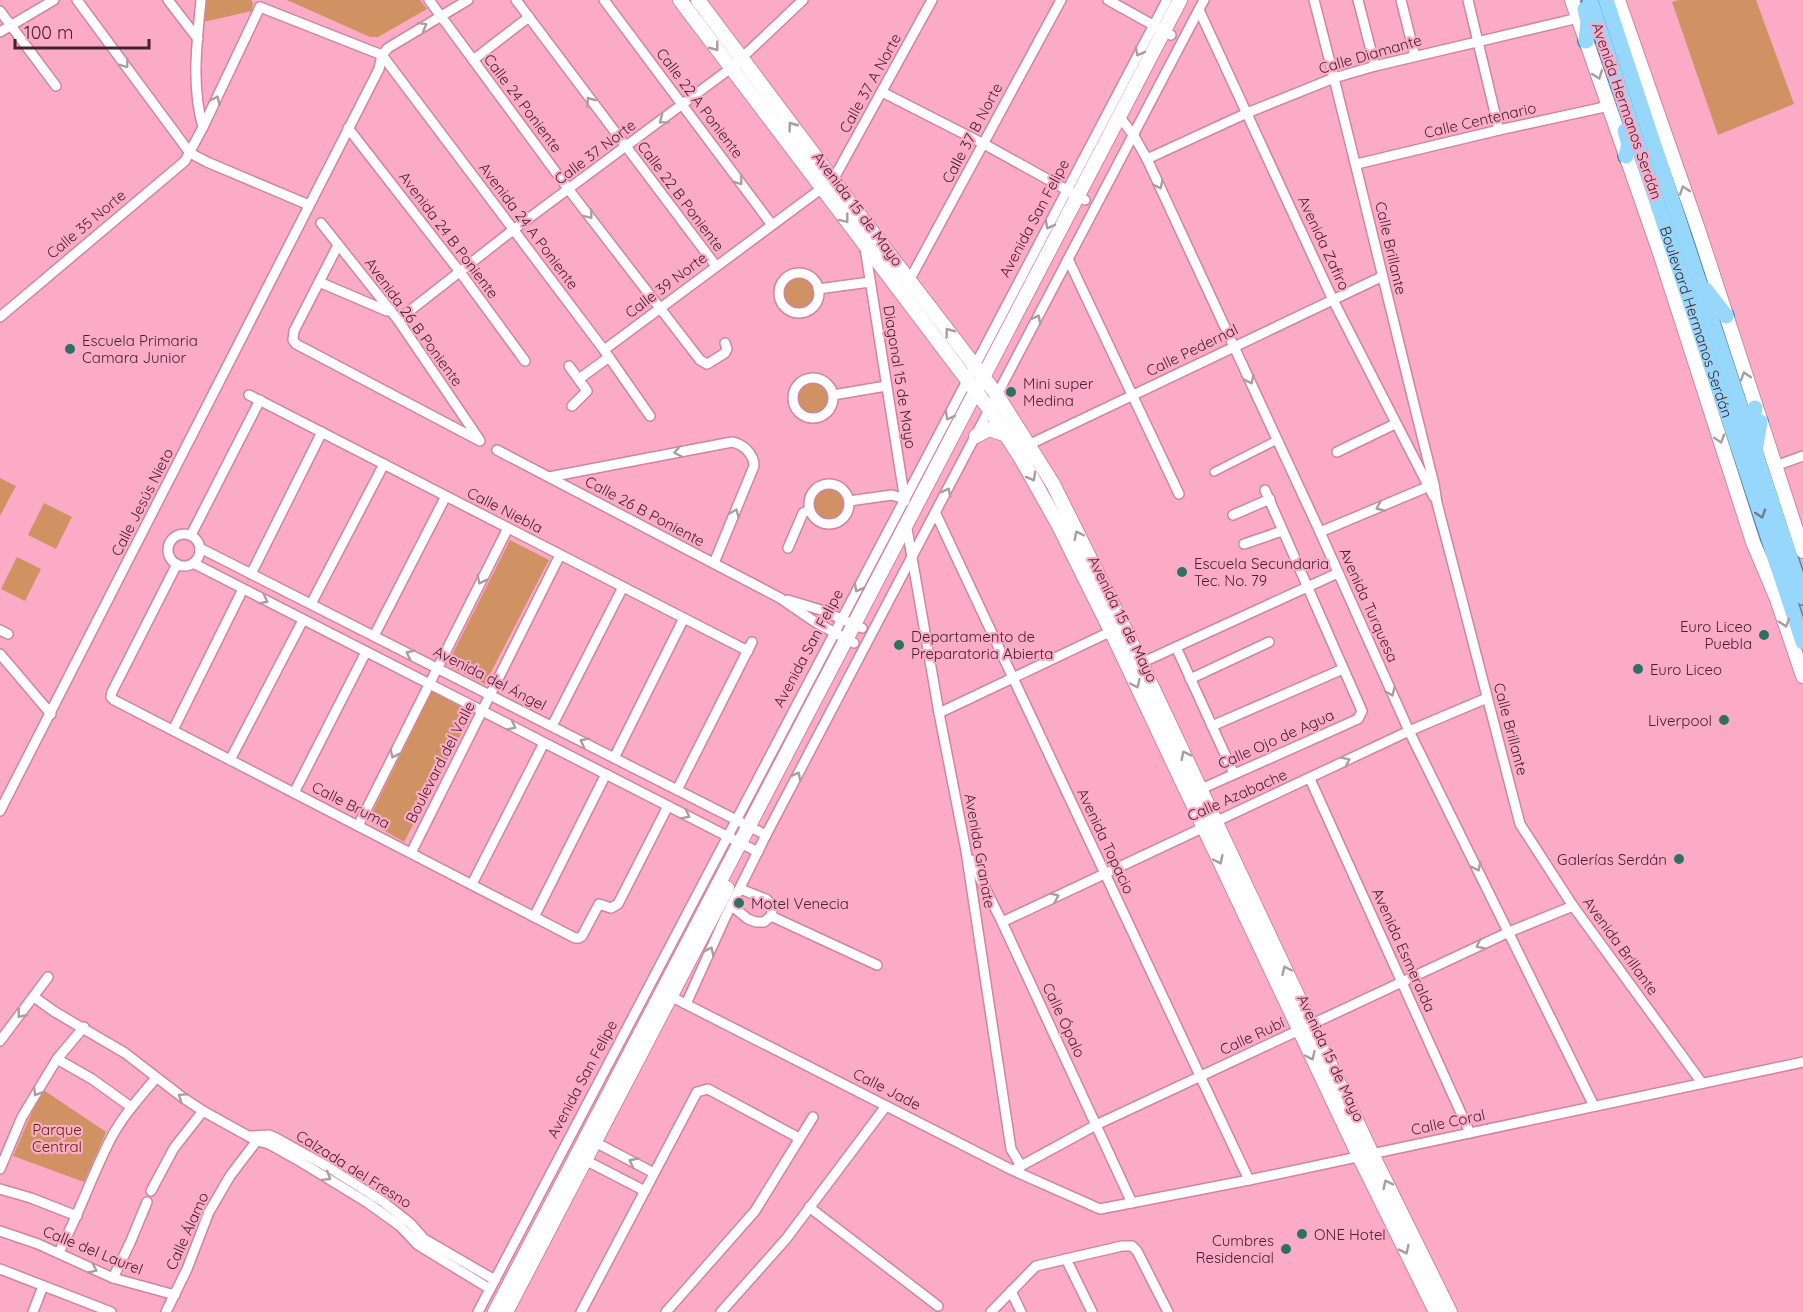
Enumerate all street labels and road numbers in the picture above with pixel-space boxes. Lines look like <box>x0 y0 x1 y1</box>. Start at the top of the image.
street label: Avenida Hermanos Serdán <box>1588 20 1666 202</box>
street label: Calle 37 A Norte <box>835 30 905 136</box>
street label: Calle Diamante <box>1316 30 1424 78</box>
street label: Calle 22 A Poniente <box>652 44 748 162</box>
street label: Calle 24 Poniente <box>480 50 566 156</box>
street label: Calle 37 B Norte <box>938 80 1006 186</box>
street label: Calle Centenario <box>1422 98 1538 142</box>
street label: Calle 37 Norte <box>551 115 639 189</box>
street label: Calle 22 B Poniente <box>633 137 729 255</box>
street label: Avenida 15 de Mayo <box>809 148 907 270</box>
street label: Avenida San Felipe <box>995 156 1073 280</box>
street label: Avenida 24 A Poniente <box>475 159 583 293</box>
street label: Avenida 24 B Poniente <box>395 168 503 302</box>
street label: Calle 35 Norte <box>43 185 129 263</box>
street label: Avenida Zafiro <box>1294 193 1354 293</box>
street label: Calle Brillante <box>1371 200 1411 296</box>
street label: Boulevard Hermanos Serdán <box>1656 224 1737 420</box>
street label: Calle 39 Norte <box>621 248 711 322</box>
street label: Avenida 26 B Poniente <box>361 254 467 390</box>
street label: Diagonal 15 de Mayo <box>879 304 921 450</box>
street label: Calle Pedernal <box>1143 320 1241 380</box>
street label: Calle Jesús Nieto <box>107 445 177 559</box>
street label: Calle 26 B Poniente <box>582 471 708 551</box>
street label: Calle Niebla <box>464 483 546 537</box>
street label: Avenida Turquesa <box>1335 545 1403 665</box>
street label: Avenida 15 de Mayo <box>1084 553 1162 685</box>
street label: Avenida San Felipe <box>769 586 847 710</box>
street label: Avenida del Ángel <box>430 641 550 715</box>
street label: Calle Brillante <box>1490 681 1532 777</box>
street label: Boulevard del Valle <box>401 698 479 826</box>
street label: Calle Ojo de Agua <box>1215 705 1337 773</box>
street label: Calle Azabache <box>1184 765 1290 825</box>
street label: Calle Bruma <box>309 777 393 833</box>
street label: Avenida Topacio <box>1073 785 1139 897</box>
street label: Avenida Granate <box>961 792 999 910</box>
street label: Avenida Esmeralda <box>1368 885 1440 1015</box>
street label: Avenida Brillante <box>1579 893 1663 999</box>
street label: Calle Ópalo <box>1038 980 1090 1060</box>
street label: Avenida 15 de Mayo <box>1293 991 1369 1125</box>
street label: Calle Rubí <box>1217 1012 1288 1059</box>
street label: Avenida San Felipe <box>543 1017 621 1141</box>
street label: Calle Jade <box>850 1064 924 1114</box>
street label: Calle Coral <box>1409 1105 1487 1139</box>
street label: Calzada del Fresno <box>293 1126 415 1212</box>
street label: Calle Álamo <box>161 1189 213 1273</box>
street label: Calle del Laurel <box>40 1221 146 1279</box>

